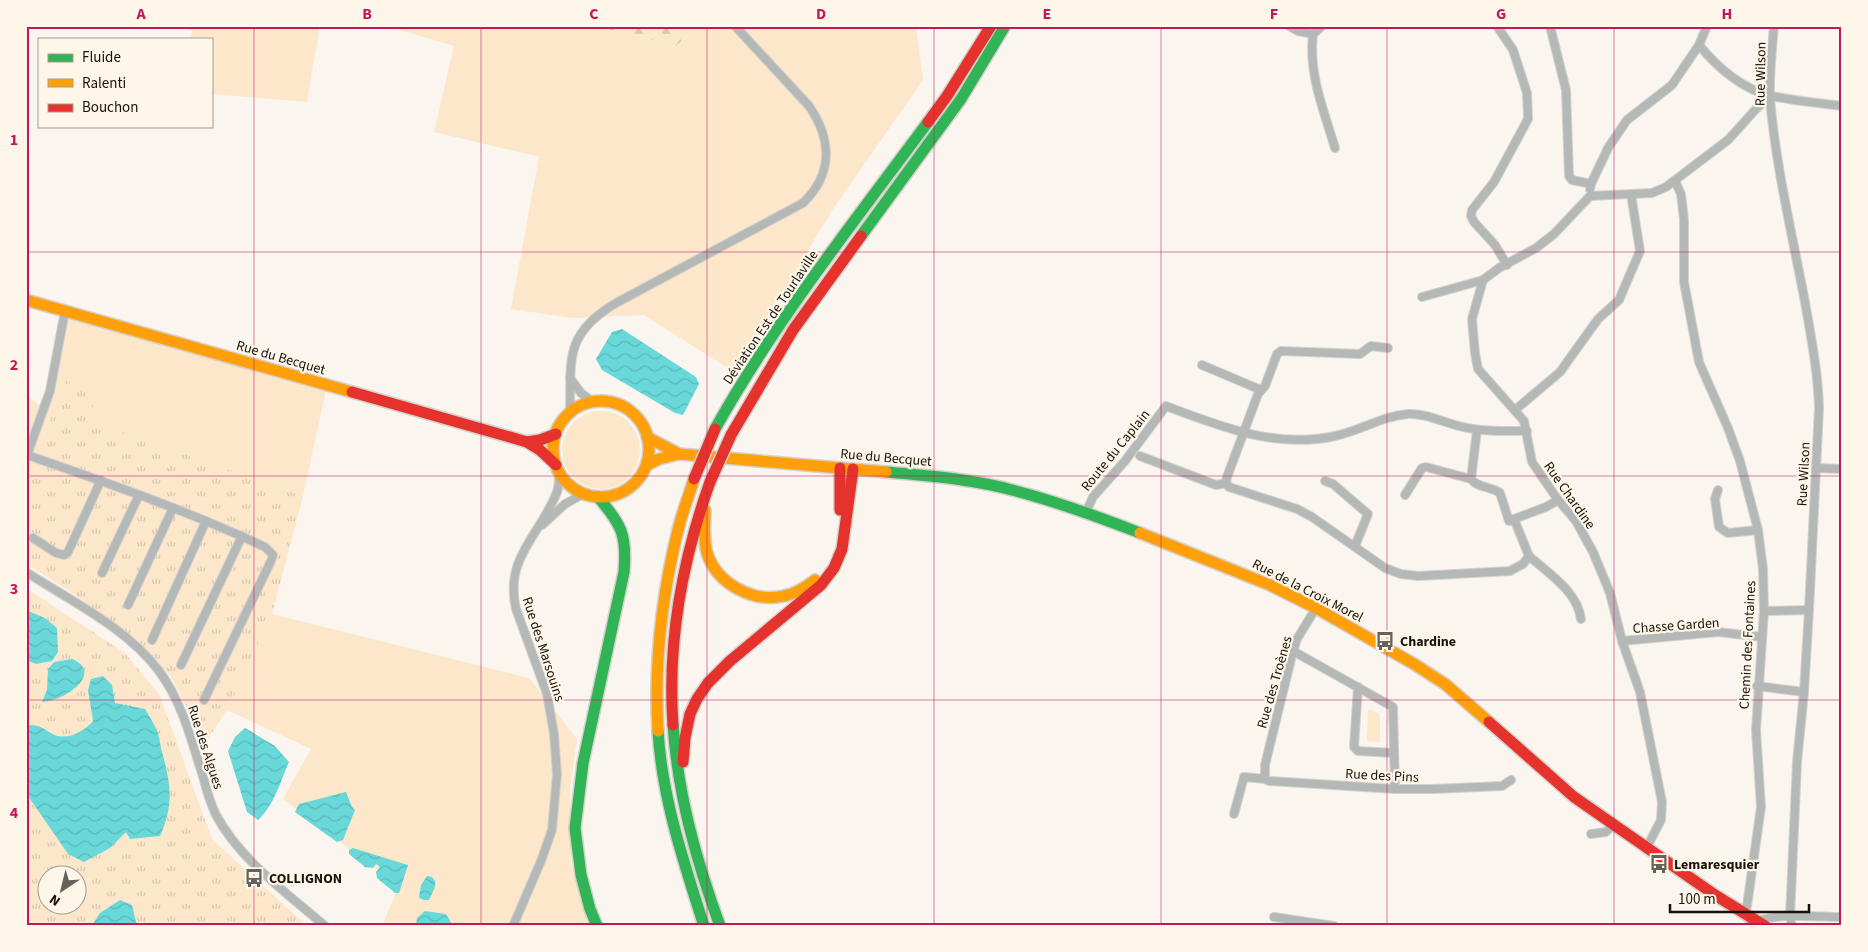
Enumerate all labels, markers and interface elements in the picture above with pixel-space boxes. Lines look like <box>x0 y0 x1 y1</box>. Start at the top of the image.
text: A <box>135 3 146 25</box>
text: B <box>362 3 372 25</box>
text: C <box>589 3 599 25</box>
text: D <box>816 3 826 25</box>
text: E <box>1043 3 1051 25</box>
text: F <box>1270 3 1278 25</box>
text: G <box>1496 3 1506 25</box>
text: H <box>1722 3 1732 25</box>
legend <box>38 38 212 128</box>
street label: Rue Wilson <box>1750 42 1772 106</box>
text: Fluide <box>82 47 121 68</box>
text: Ralenti <box>82 73 126 94</box>
text: Bouchon <box>82 97 138 118</box>
text: 1 <box>10 129 18 151</box>
street label: Déviation Est de Tourlaville <box>718 246 823 389</box>
street label: Rue du Becquet <box>234 336 328 380</box>
text: 2 <box>10 354 18 376</box>
street label: Route du Caplain <box>1077 405 1155 496</box>
street label: Rue Wilson <box>1792 441 1816 507</box>
street label: Rue du Becquet <box>839 444 933 472</box>
street label: Rue Chardine <box>1538 458 1600 534</box>
street label: Rue de la Croix Morel <box>1249 554 1367 628</box>
text: 3 <box>10 578 18 600</box>
street label: Chemin des Fontaines <box>1735 580 1761 710</box>
street label: Rue des Marsouins <box>517 594 569 704</box>
street label: Chasse Garden <box>1632 613 1720 639</box>
bus stop icon: Chardine <box>1374 630 1396 652</box>
place label: Chardine <box>1400 632 1456 652</box>
street label: Rue des Troènes <box>1252 634 1298 731</box>
street label: Rue des Algues <box>182 703 228 792</box>
street label: Rue des Pins <box>1345 764 1419 788</box>
text: 4 <box>10 802 19 824</box>
bus stop icon: Lemaresquier <box>1648 853 1670 875</box>
place label: Lemaresquier <box>1674 855 1760 875</box>
north arrow <box>38 864 88 914</box>
bus stop icon: COLLIGNON <box>243 867 265 889</box>
place label: COLLIGNON <box>269 869 342 889</box>
scale bar <box>1670 882 1809 914</box>
text: N <box>46 889 65 911</box>
text: 100 m <box>1678 889 1716 910</box>

